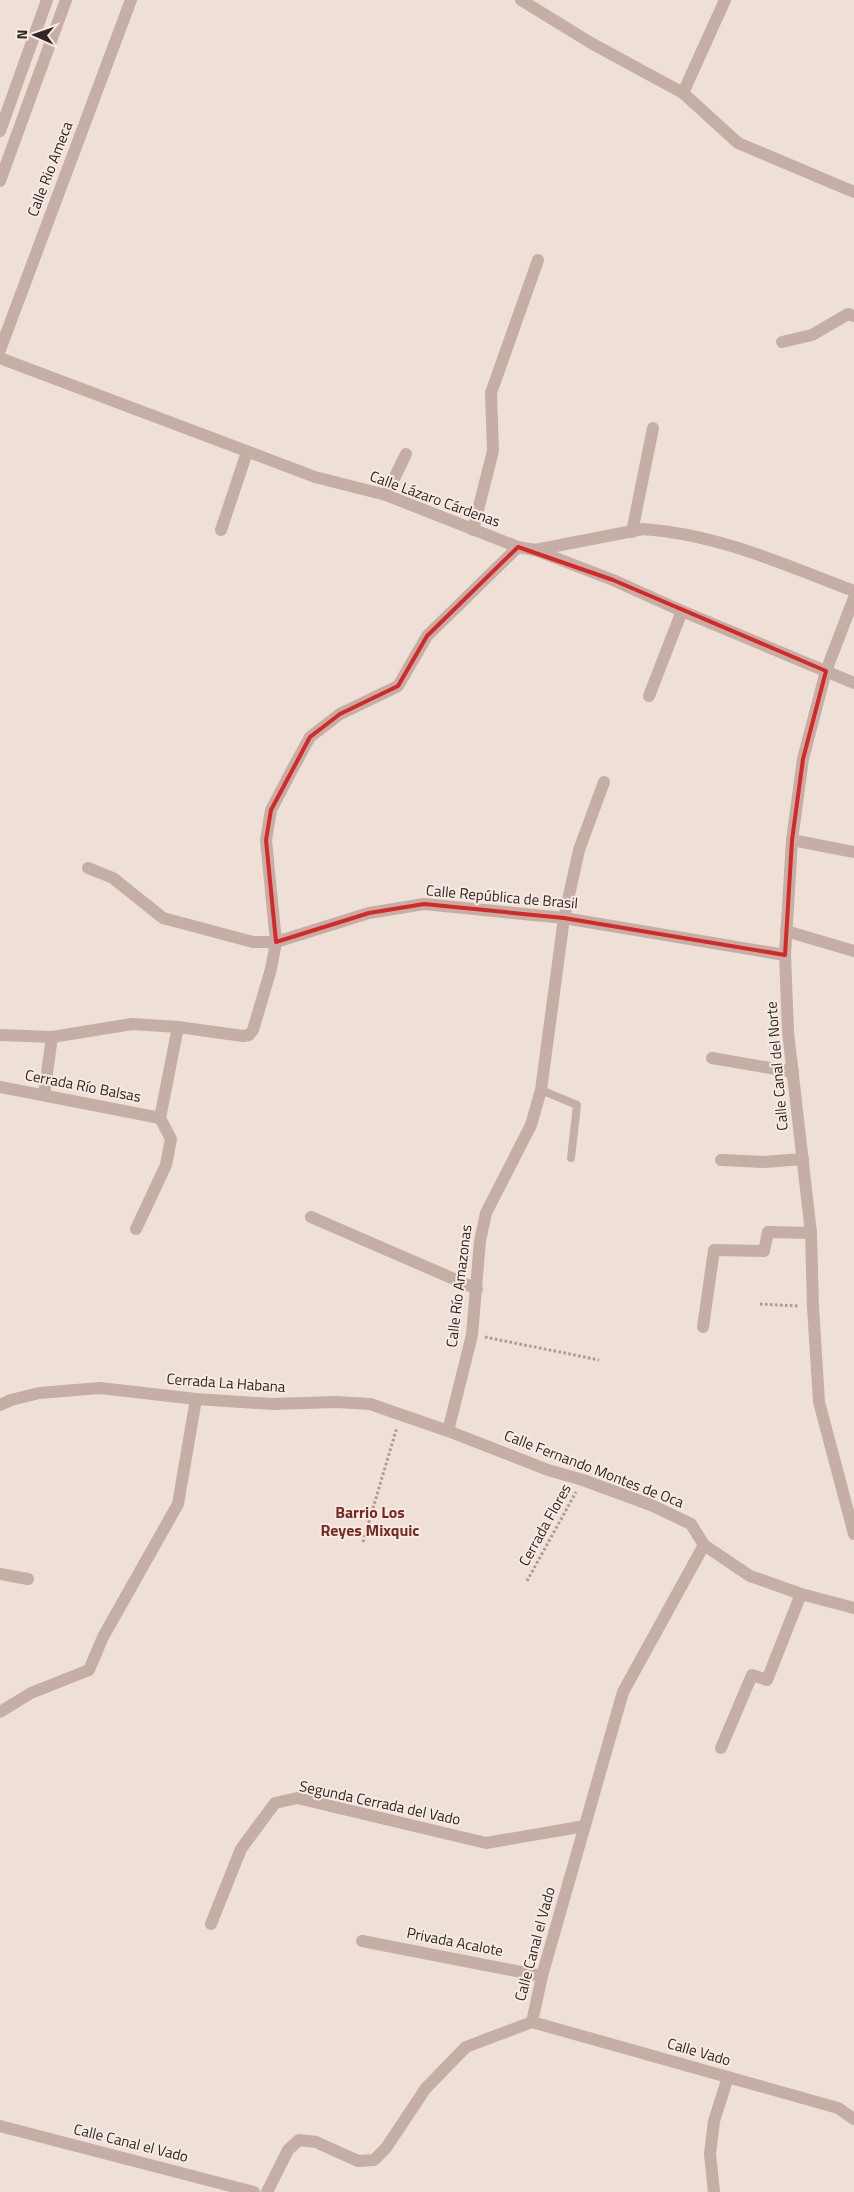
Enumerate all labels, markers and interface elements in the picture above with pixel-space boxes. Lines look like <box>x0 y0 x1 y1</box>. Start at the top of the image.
north arrow <box>10 10 60 60</box>
text: N <box>11 29 32 40</box>
street label: Calle Rio Ameca <box>21 117 78 220</box>
street label: Calle Lázaro Cárdenas <box>367 464 504 533</box>
street label: Calle República de Brasil <box>425 878 579 915</box>
street label: Calle Canal del Norte <box>759 1000 794 1132</box>
street label: Cerrada Río Balsas <box>23 1063 143 1108</box>
street label: Calle Río Amazonas <box>440 1223 477 1349</box>
street label: Cerrada La Habana <box>166 1367 287 1398</box>
street label: Calle Fernando Montes de Oca <box>501 1424 688 1514</box>
street label: Cerrada Flores <box>512 1479 577 1570</box>
district label: Barrio Los Reyes Mixquic <box>320 1500 420 1542</box>
street label: Segunda Cerrada del Vado <box>297 1774 463 1831</box>
street label: Calle Canal el Vado <box>508 1884 561 2004</box>
street label: Privada Acalote <box>405 1921 505 1962</box>
street label: Calle Vado <box>665 2031 734 2072</box>
street label: Calle Canal el Vado <box>71 2117 191 2168</box>

